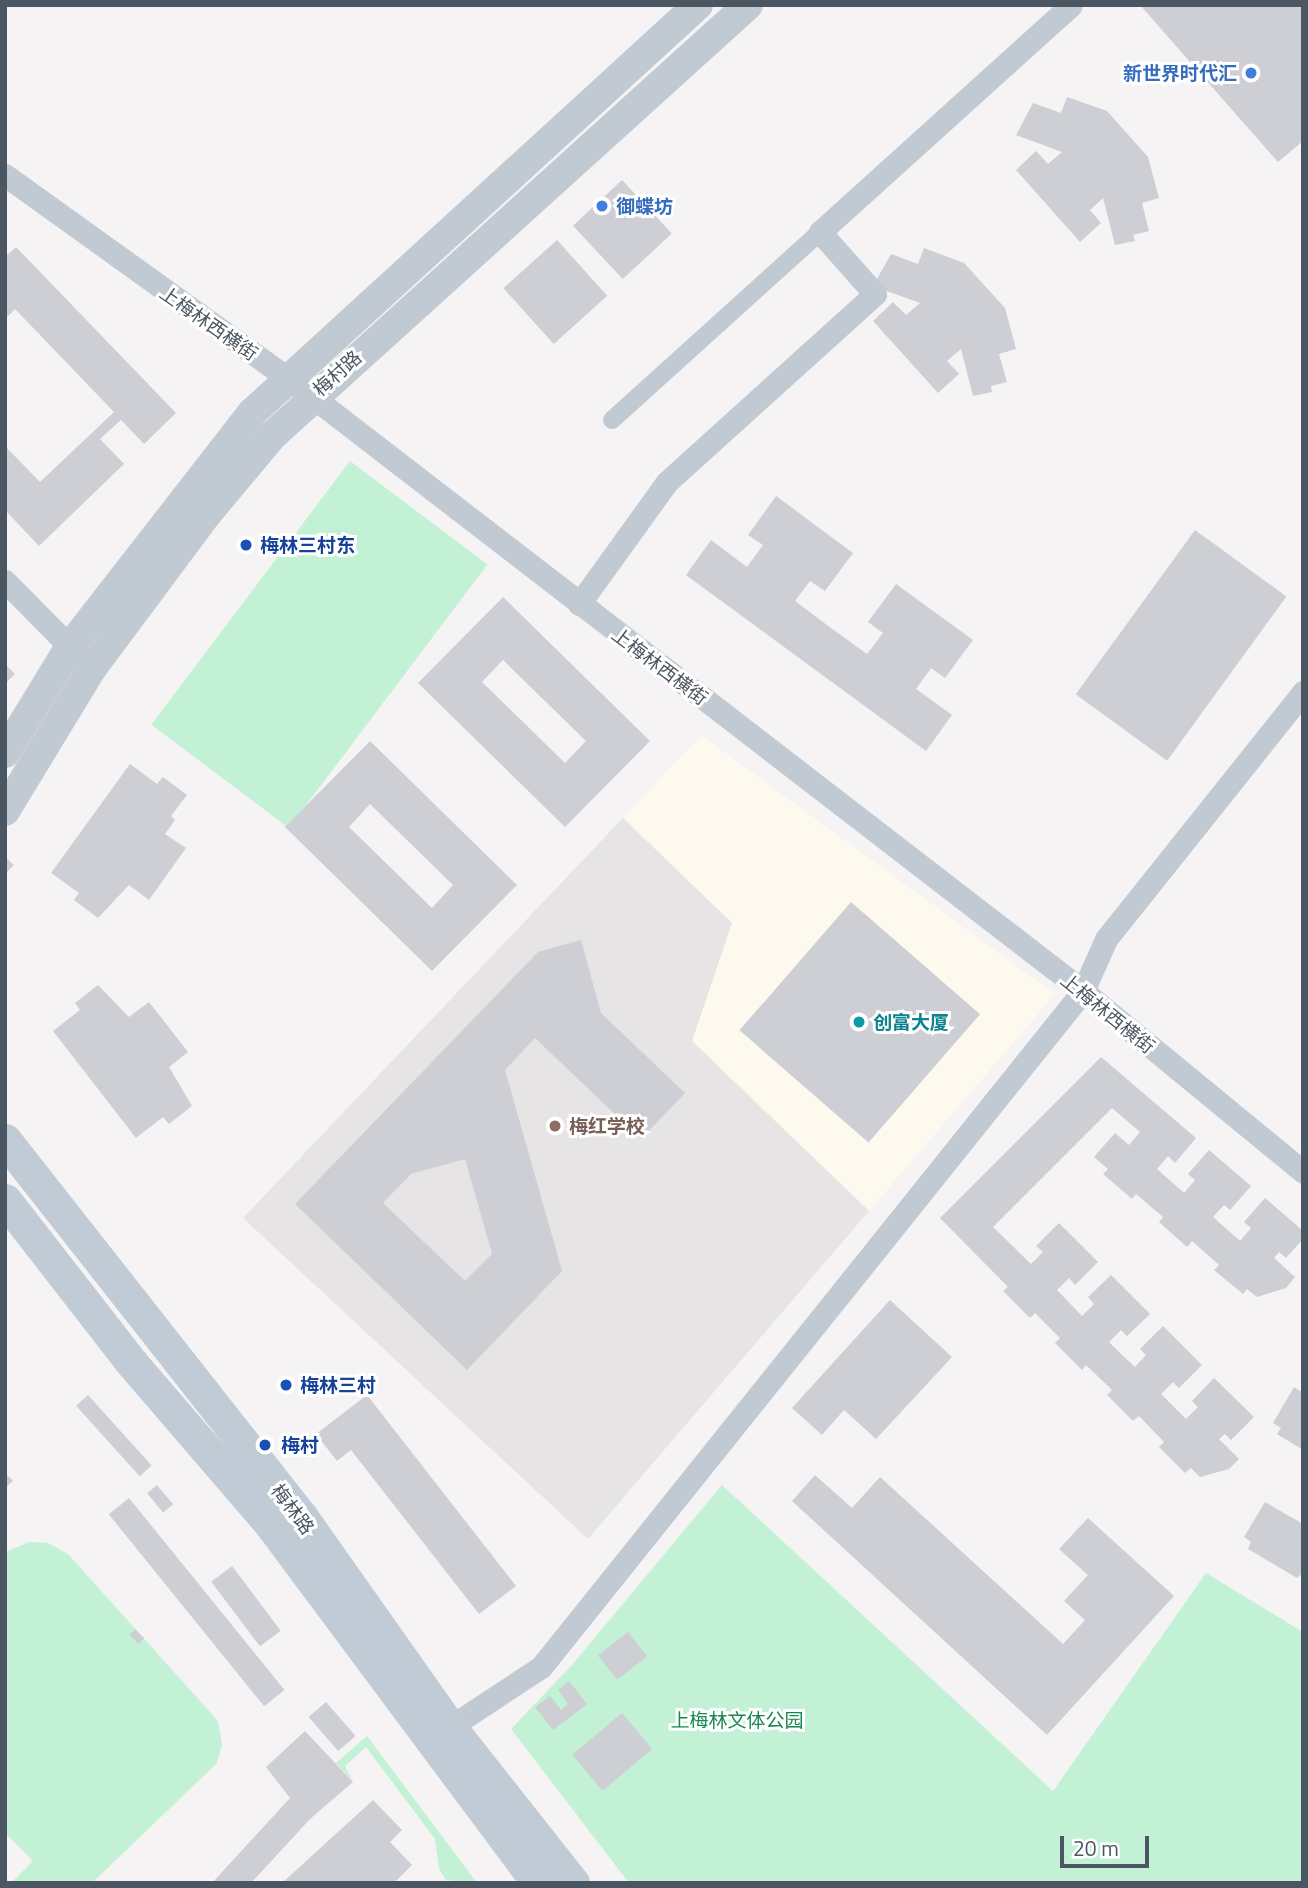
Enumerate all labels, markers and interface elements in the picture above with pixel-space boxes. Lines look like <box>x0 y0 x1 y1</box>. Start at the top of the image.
place label: 新世界时代汇 <box>1123 62 1237 84</box>
marker: 新世界时代汇 <box>1243 65 1259 81</box>
place label: 御蝶坊 <box>616 195 673 217</box>
marker: 御蝶坊 <box>594 198 610 214</box>
street label: 上梅林西横街 <box>156 281 262 365</box>
street label: 梅村路 <box>308 345 366 401</box>
place label: 梅林三村东 <box>260 534 355 556</box>
marker: 梅林三村东 <box>238 537 254 553</box>
street label: 上梅林西横街 <box>608 623 712 709</box>
street label: 上梅林西横街 <box>1057 968 1159 1058</box>
place label: 创富大厦 <box>873 1011 949 1033</box>
marker: 创富大厦 <box>851 1014 867 1030</box>
place label: 梅红学校 <box>569 1115 645 1137</box>
marker: 梅红学校 <box>547 1118 563 1134</box>
place label: 梅林三村 <box>300 1374 376 1396</box>
marker: 梅林三村 <box>278 1377 294 1393</box>
place label: 梅村 <box>281 1434 319 1456</box>
marker: 梅村 <box>255 1435 275 1455</box>
street label: 梅林路 <box>267 1479 319 1539</box>
park label: 上梅林文体公园 <box>671 1709 803 1731</box>
scale bar <box>1063 1822 1152 1866</box>
text: 20 m <box>1073 1832 1119 1864</box>

